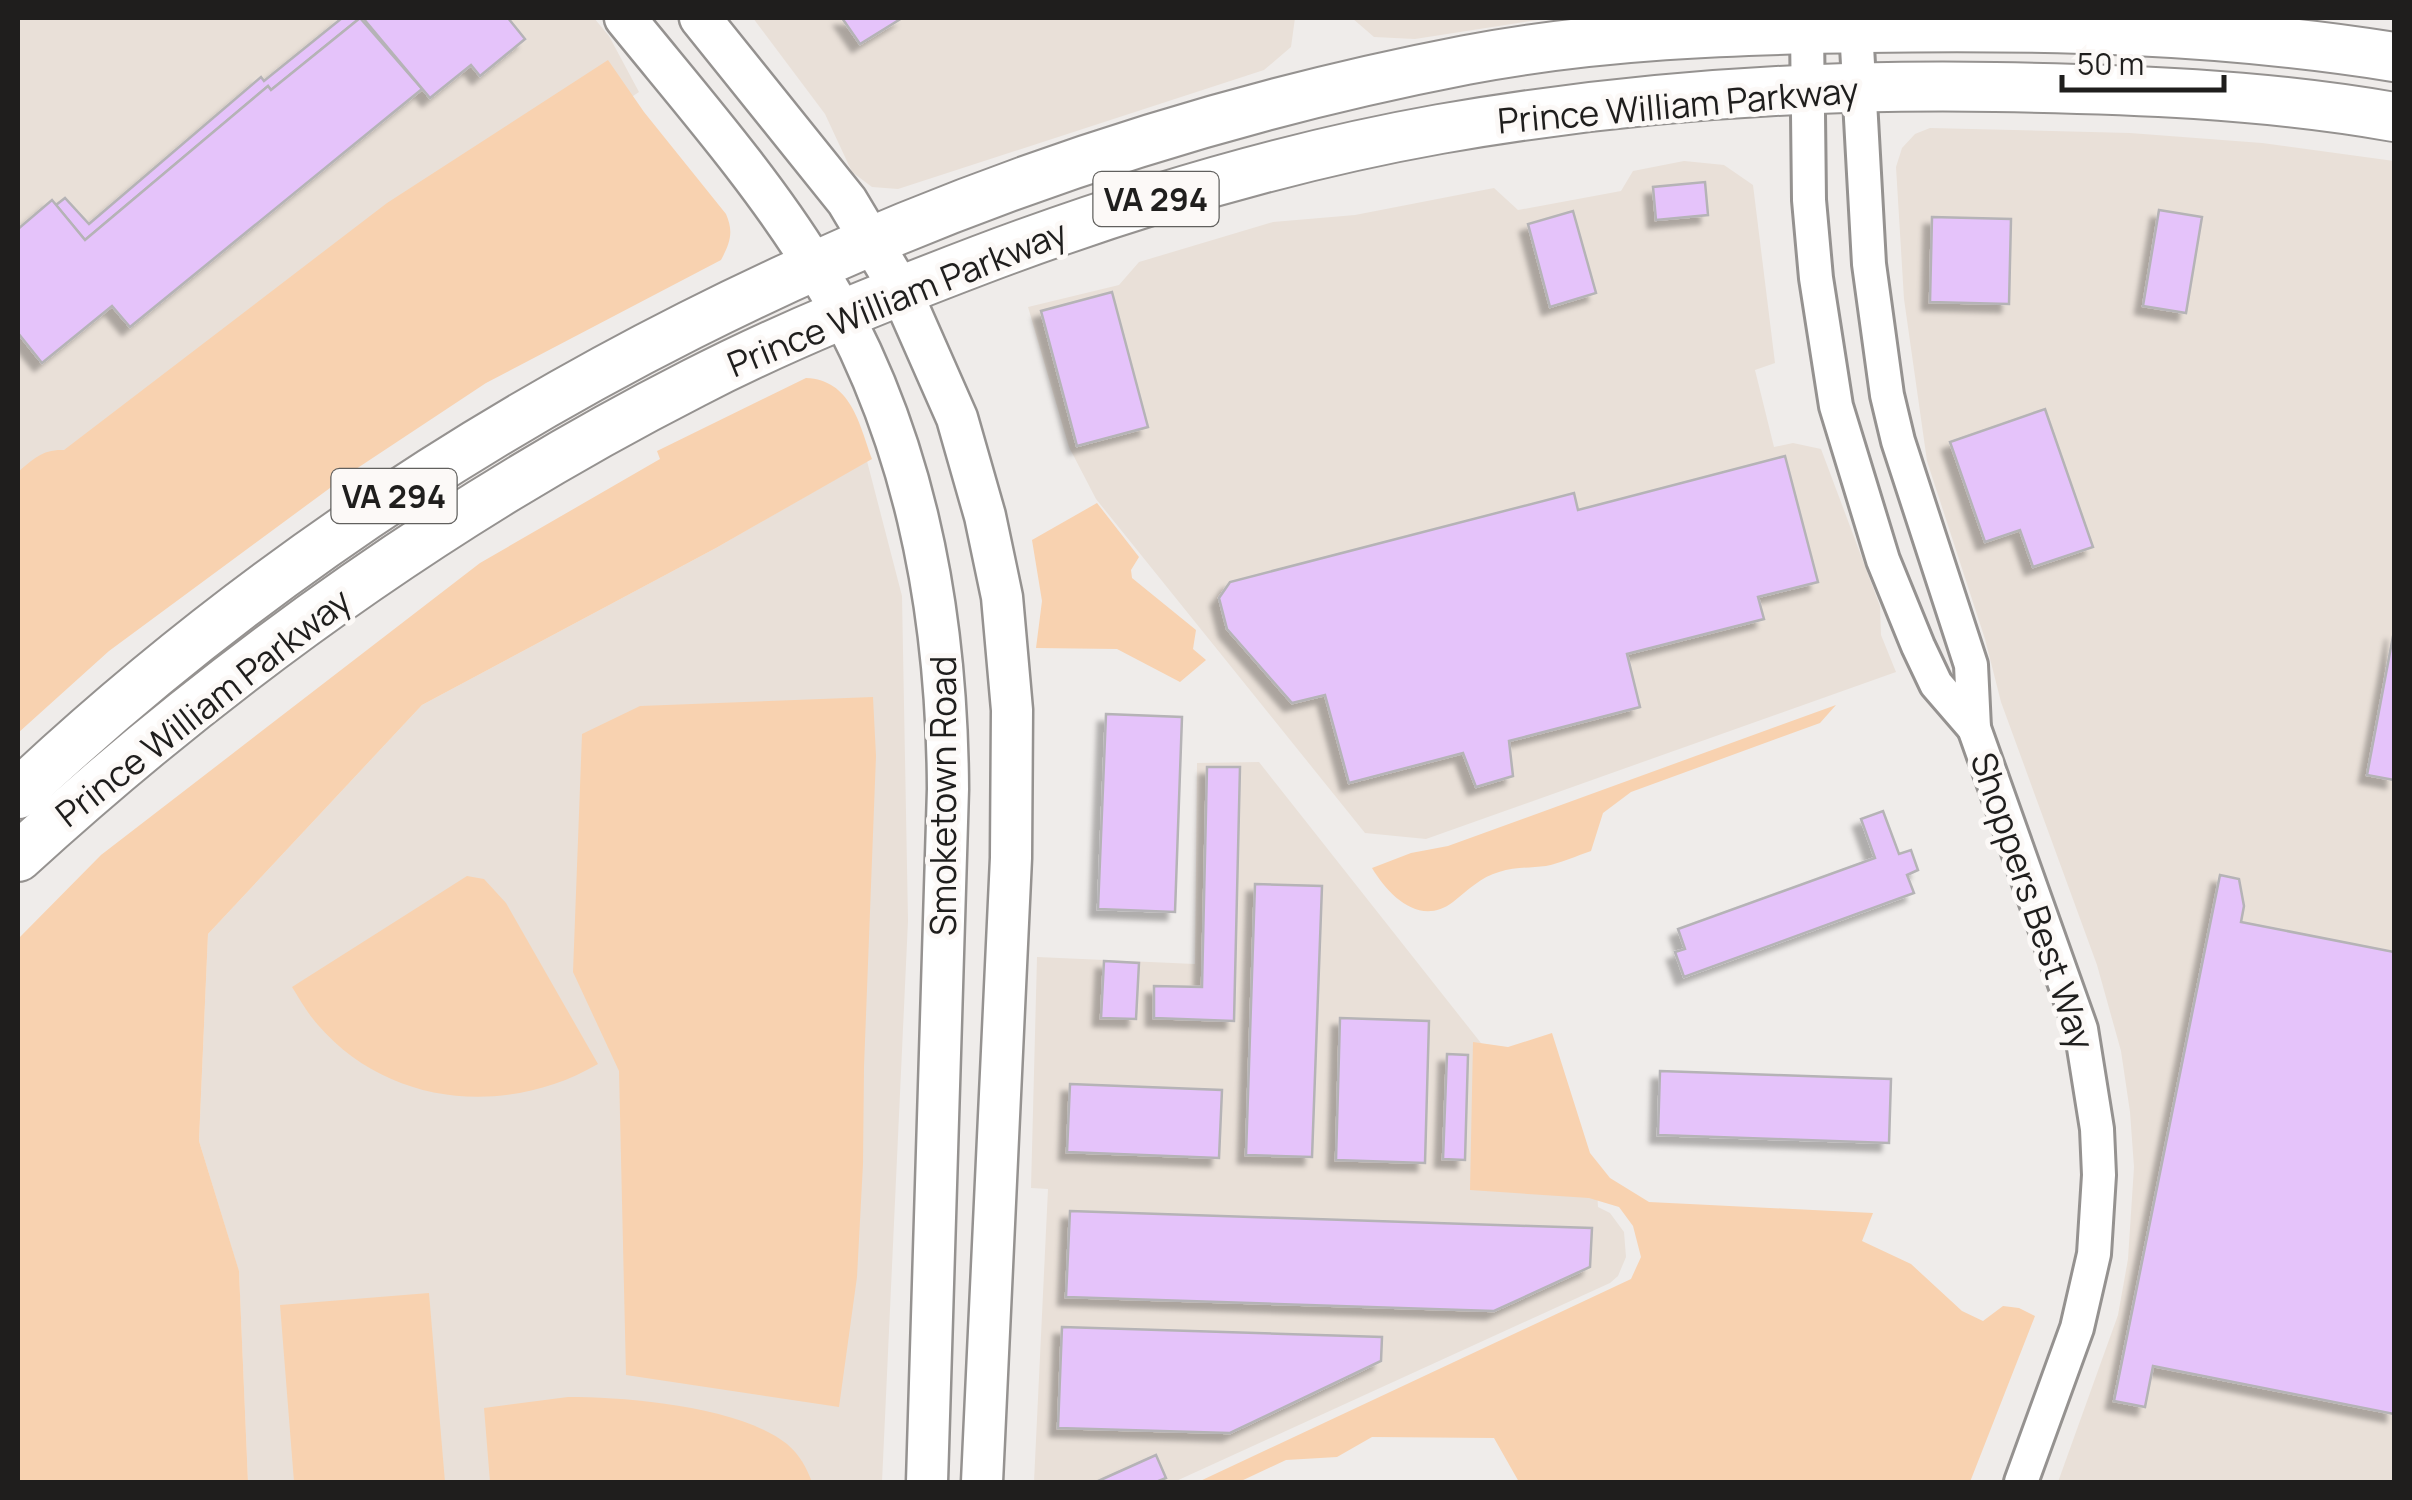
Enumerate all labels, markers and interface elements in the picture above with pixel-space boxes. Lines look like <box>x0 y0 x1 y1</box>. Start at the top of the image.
scale bar <box>2062 30 2224 92</box>
text: 50 m <box>2077 43 2144 84</box>
street label: Prince William Parkway <box>1496 65 1860 145</box>
road number: VA 294 <box>1094 172 1218 226</box>
street label: Prince William Parkway <box>720 208 1074 388</box>
road number: VA 294 <box>332 469 456 523</box>
street label: Prince William Parkway <box>46 577 360 837</box>
street label: Smoketown Road <box>919 656 967 936</box>
street label: Shoppers Best Way <box>1960 746 2106 1056</box>

